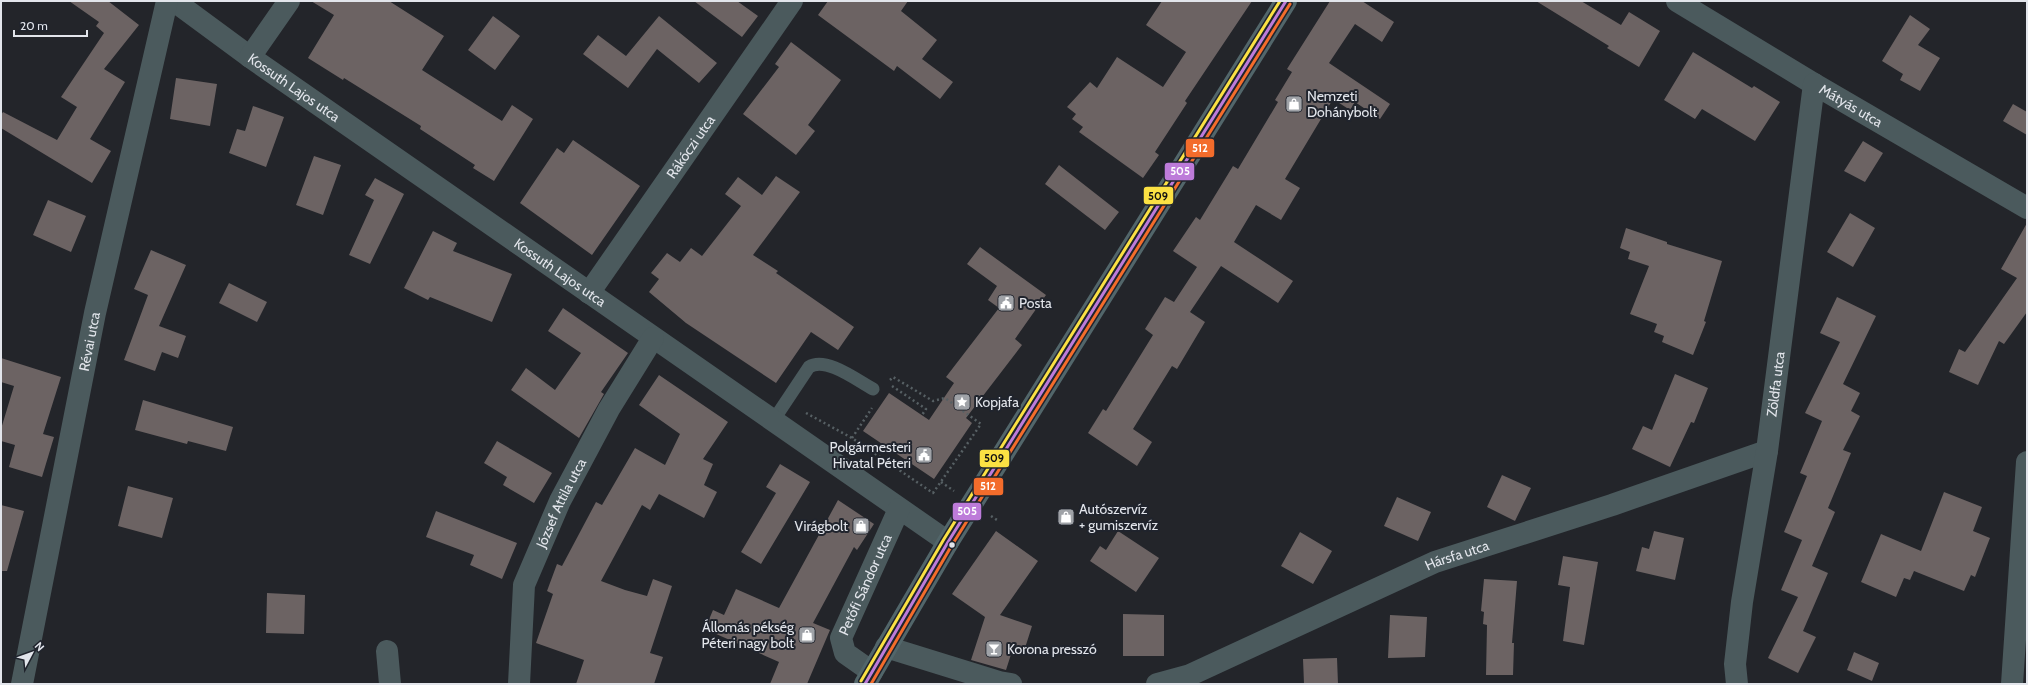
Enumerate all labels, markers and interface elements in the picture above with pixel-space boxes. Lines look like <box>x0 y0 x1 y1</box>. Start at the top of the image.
scale bar <box>14 12 87 38</box>
text: 20 m <box>20 18 48 33</box>
street label: Kossuth Lajos utca <box>245 49 344 126</box>
street label: Mátyás utca <box>1816 80 1886 131</box>
place label: Nemzeti Dohánybolt <box>1307 87 1378 121</box>
shop icon: Nemzeti Dohánybolt <box>1284 94 1304 114</box>
street label: Rákóczi utca <box>662 112 719 182</box>
line badge: 512 <box>1185 138 1215 158</box>
text: 512 <box>1192 141 1208 155</box>
line badge: 505 <box>1164 162 1195 181</box>
text: 505 <box>1170 164 1190 178</box>
line badge: 509 <box>1143 186 1174 205</box>
text: 509 <box>1148 189 1168 203</box>
street label: Kossuth Lajos utca <box>511 234 610 311</box>
public building icon: Posta <box>996 293 1016 313</box>
place label: Posta <box>1019 294 1052 312</box>
street label: Révai utca <box>75 310 104 373</box>
street label: Zöldfa utca <box>1762 350 1789 418</box>
place icon: Kopjafa <box>952 392 972 412</box>
place label: Kopjafa <box>975 393 1019 411</box>
place label: Polgármesteri Hivatal Péteri <box>830 438 911 472</box>
public building icon: Polgármesteri Hivatal Péteri <box>914 445 934 465</box>
line badge: 509 <box>979 449 1010 468</box>
text: 509 <box>984 451 1004 465</box>
street label: József Attila utca <box>532 455 590 552</box>
line badge: 512 <box>973 477 1004 496</box>
text: 512 <box>980 479 996 493</box>
place label: Autószervíz + gumiszervíz <box>1079 500 1159 534</box>
line badge: 505 <box>952 502 982 521</box>
text: 505 <box>957 504 977 518</box>
shop icon: Autószervíz + gumiszervíz <box>1056 507 1076 527</box>
shop icon: Virágbolt <box>851 516 871 536</box>
place label: Virágbolt <box>794 517 848 535</box>
street label: Petőfi Sándor utca <box>834 531 896 638</box>
street label: Hársfa utca <box>1422 536 1491 574</box>
unlabelled marker <box>947 540 957 550</box>
place label: Állomás pékség Péteri nagy bolt <box>701 618 795 652</box>
shop icon: Állomás pékség Péteri nagy bolt <box>797 625 817 645</box>
north arrow <box>12 633 52 673</box>
text: N <box>32 639 47 654</box>
bar icon: Korona presszó <box>984 639 1004 659</box>
place label: Korona presszó <box>1007 640 1097 658</box>

